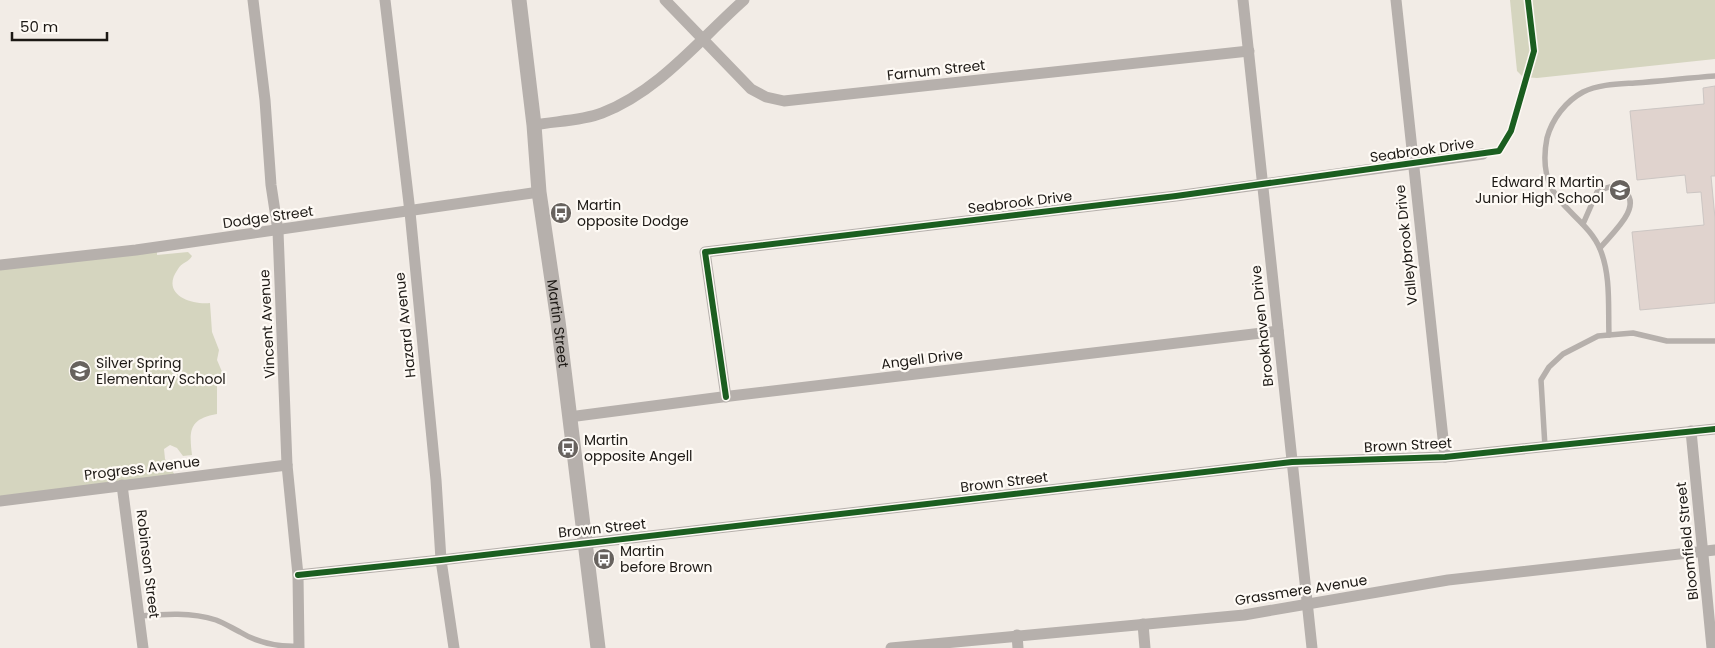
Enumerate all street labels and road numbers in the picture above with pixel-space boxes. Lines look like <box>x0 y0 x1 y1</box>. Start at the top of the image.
street label: Farnum Street <box>886 55 986 85</box>
street label: Seabrook Drive <box>1369 133 1476 167</box>
street label: Valleybrook Drive <box>1390 183 1422 306</box>
street label: Seabrook Drive <box>967 186 1074 218</box>
street label: Dodge Street <box>221 201 315 233</box>
street label: Brookhaven Drive <box>1246 264 1278 388</box>
street label: Vincent Avenue <box>254 269 280 379</box>
street label: Hazard Avenue <box>389 271 420 379</box>
street label: Martin Street <box>542 278 574 369</box>
street label: Angell Drive <box>880 344 964 374</box>
street label: Brown Street <box>1364 433 1452 457</box>
street label: Progress Avenue <box>83 451 201 485</box>
street label: Brown Street <box>959 467 1049 497</box>
street label: Bloomfield Street <box>1671 481 1703 601</box>
street label: Robinson Street <box>131 509 165 619</box>
street label: Brown Street <box>557 513 647 543</box>
street label: Grassmere Avenue <box>1233 570 1369 610</box>

